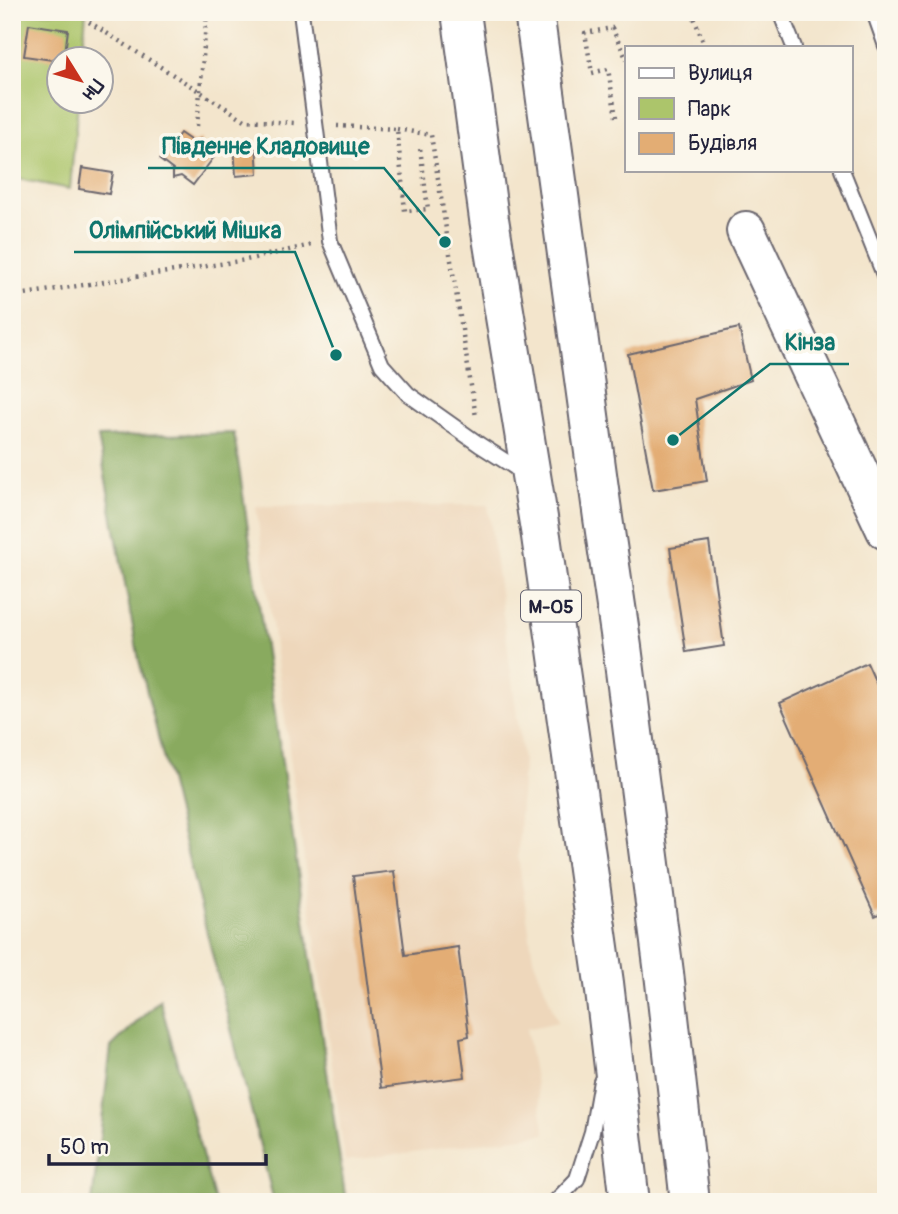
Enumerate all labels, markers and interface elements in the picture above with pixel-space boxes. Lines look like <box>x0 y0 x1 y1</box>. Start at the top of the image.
north arrow <box>46 46 116 116</box>
legend <box>625 46 852 172</box>
text: Вулиця <box>688 60 752 87</box>
text: Пн <box>77 74 109 105</box>
text: Парк <box>688 96 731 123</box>
callout: Південне Кладовище <box>148 124 384 168</box>
text: Будівля <box>688 130 757 157</box>
text: Південне Кладовище <box>162 132 370 161</box>
callout: Олімпійський Мішка <box>74 208 295 252</box>
text: Олімпійський Мішка <box>89 216 282 245</box>
callout: Кінза <box>770 320 849 364</box>
text: Кінза <box>785 328 836 357</box>
road number: М-05 <box>521 590 581 622</box>
scale bar <box>49 1123 266 1167</box>
text: 50 m <box>60 1134 109 1161</box>

